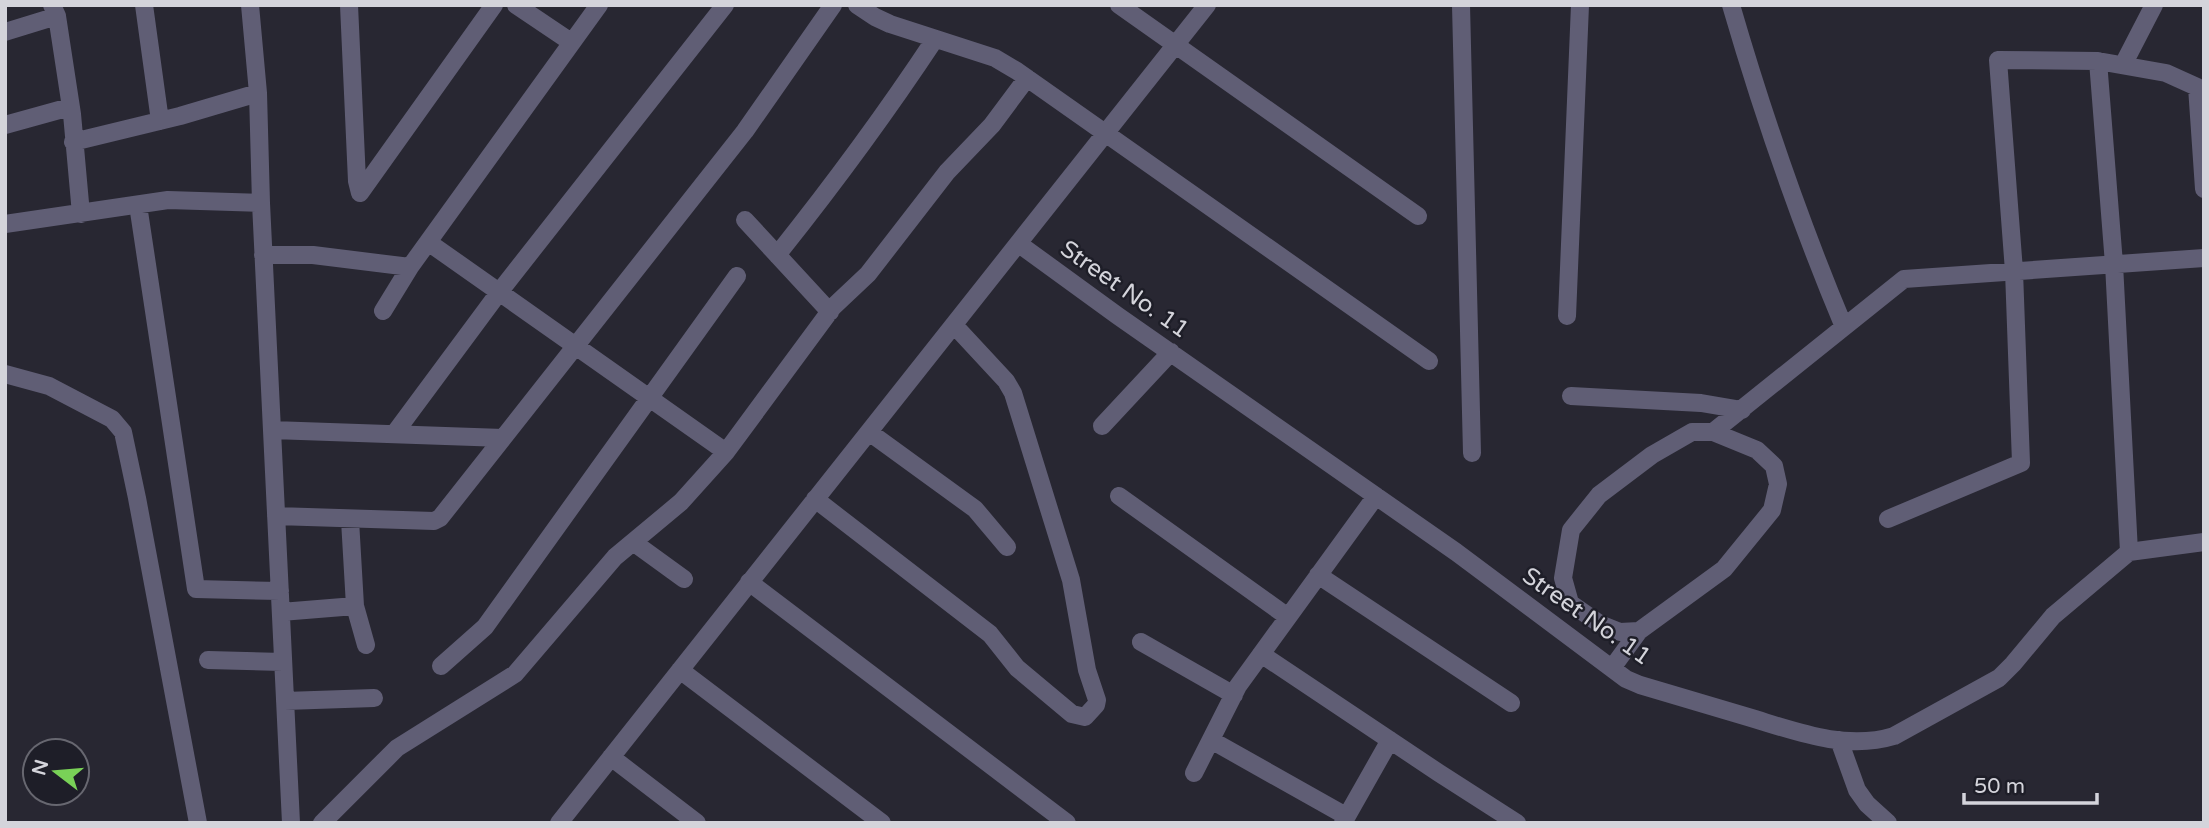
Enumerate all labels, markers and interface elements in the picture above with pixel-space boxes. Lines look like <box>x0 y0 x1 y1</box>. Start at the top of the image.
street label: Street No. 11 <box>1055 234 1195 345</box>
street label: Street No. 11 <box>1517 561 1657 672</box>
north arrow <box>21 737 91 807</box>
text: N <box>28 757 53 778</box>
scale bar <box>1964 762 2097 806</box>
text: 50 m <box>1974 774 2025 799</box>

